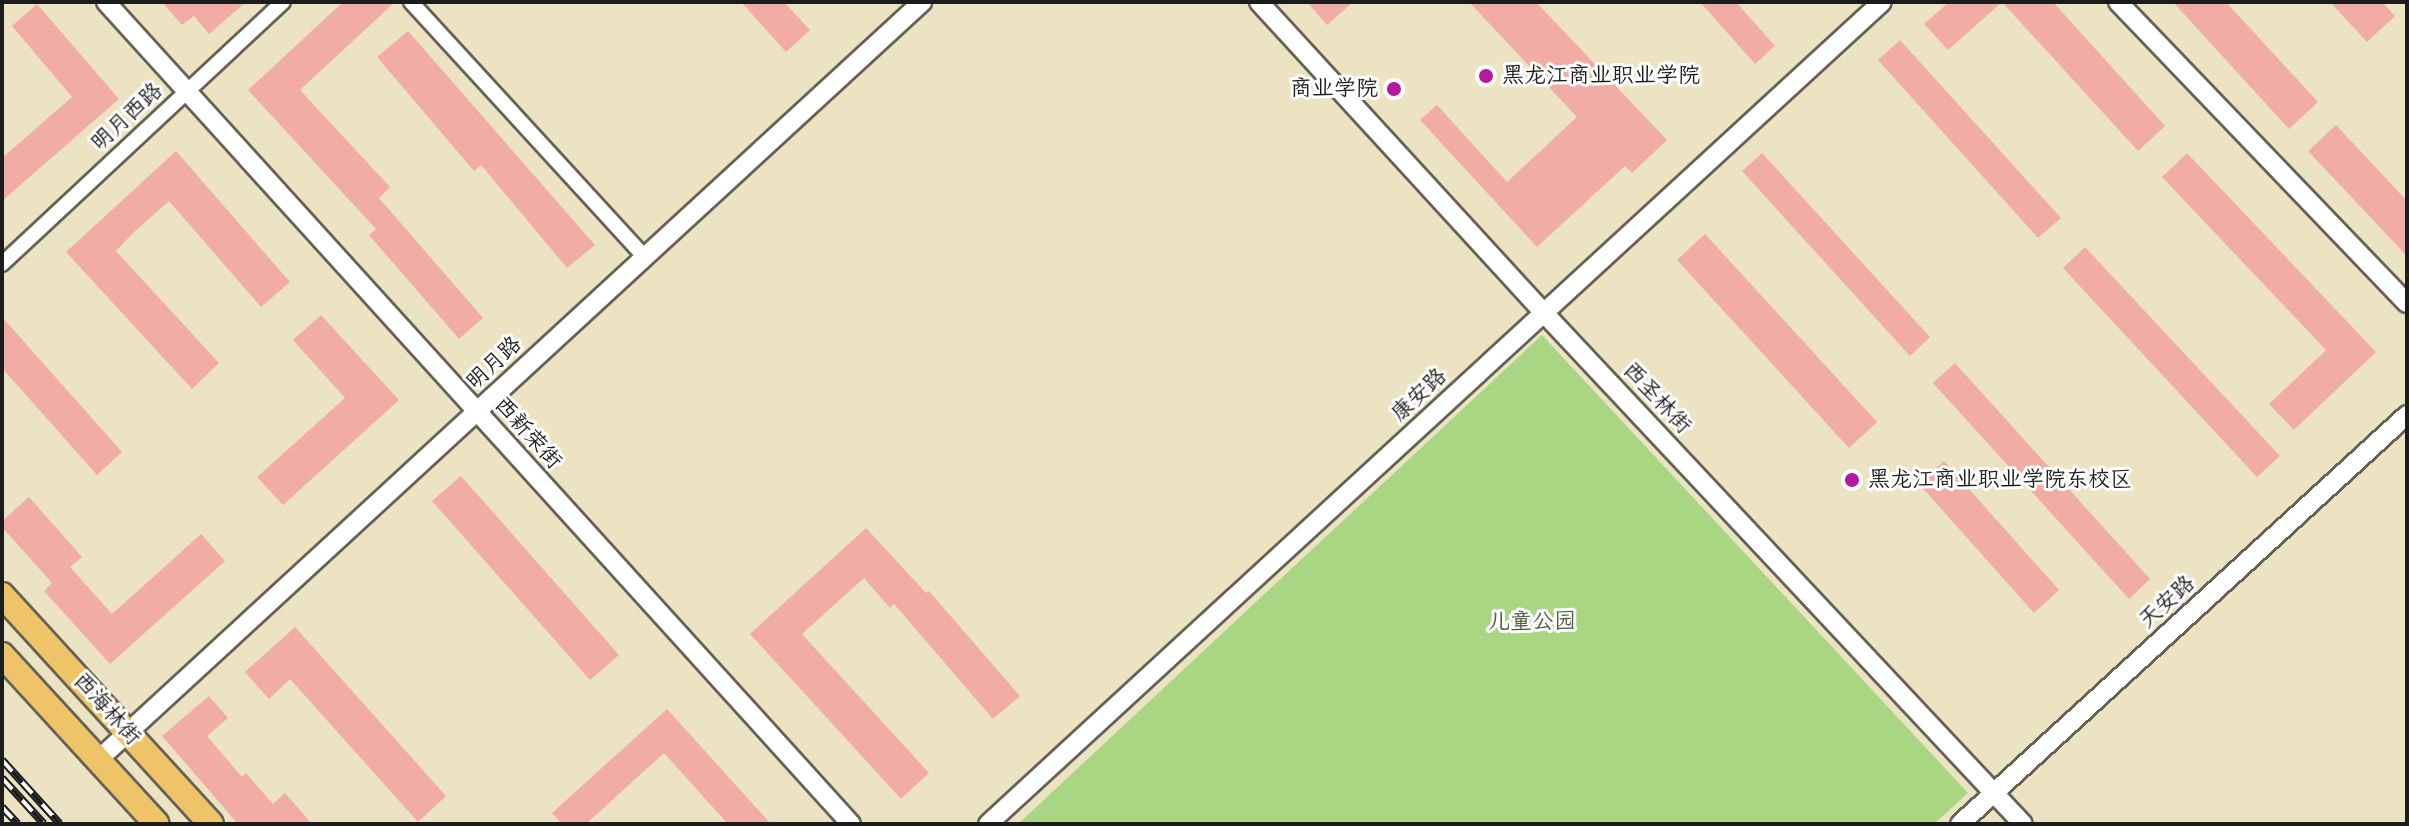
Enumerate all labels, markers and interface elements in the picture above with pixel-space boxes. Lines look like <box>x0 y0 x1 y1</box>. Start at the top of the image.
place label: 黑龙江商业职业学院 <box>1502 63 1700 89</box>
marker: 黑龙江商业职业学院 <box>1477 67 1495 85</box>
place label: 商业学院 <box>1290 76 1378 102</box>
street label: 明月西路 <box>86 77 168 157</box>
marker: 商业学院 <box>1385 80 1403 98</box>
street label: 明月路 <box>461 331 527 395</box>
street label: 西圣林街 <box>1617 357 1697 439</box>
street label: 康安路 <box>1386 363 1452 427</box>
street label: 西新荣街 <box>489 391 567 475</box>
place label: 黑龙江商业职业学院东校区 <box>1868 467 2132 493</box>
marker: 黑龙江商业职业学院东校区 <box>1843 471 1861 489</box>
street label: 天安路 <box>2134 570 2200 634</box>
park label: 儿童公园 <box>1488 609 1576 635</box>
street label: 西海林街 <box>68 667 146 751</box>

